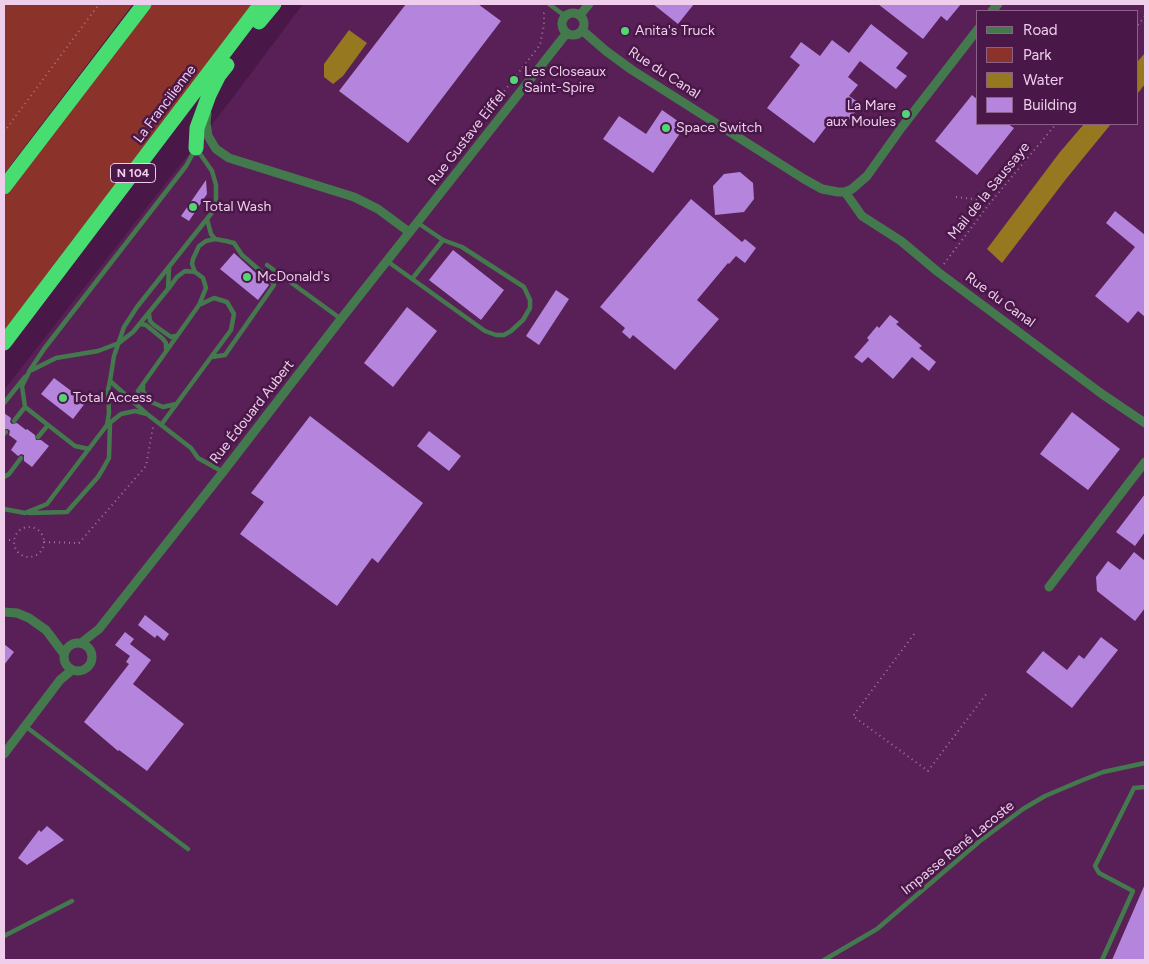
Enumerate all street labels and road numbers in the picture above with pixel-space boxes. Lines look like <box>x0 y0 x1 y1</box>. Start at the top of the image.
street label: Rue du Canal <box>625 44 703 102</box>
street label: La Francilienne <box>130 62 200 146</box>
street label: Rue Gustave Eiffel <box>425 87 509 189</box>
street label: Mail de la Saussaye <box>945 139 1033 243</box>
road number: N 104 <box>110 164 156 182</box>
street label: Rue du Canal <box>962 269 1038 331</box>
street label: Rue Édouard Aubert <box>206 357 298 467</box>
street label: Impasse René Lacoste <box>898 797 1018 899</box>

